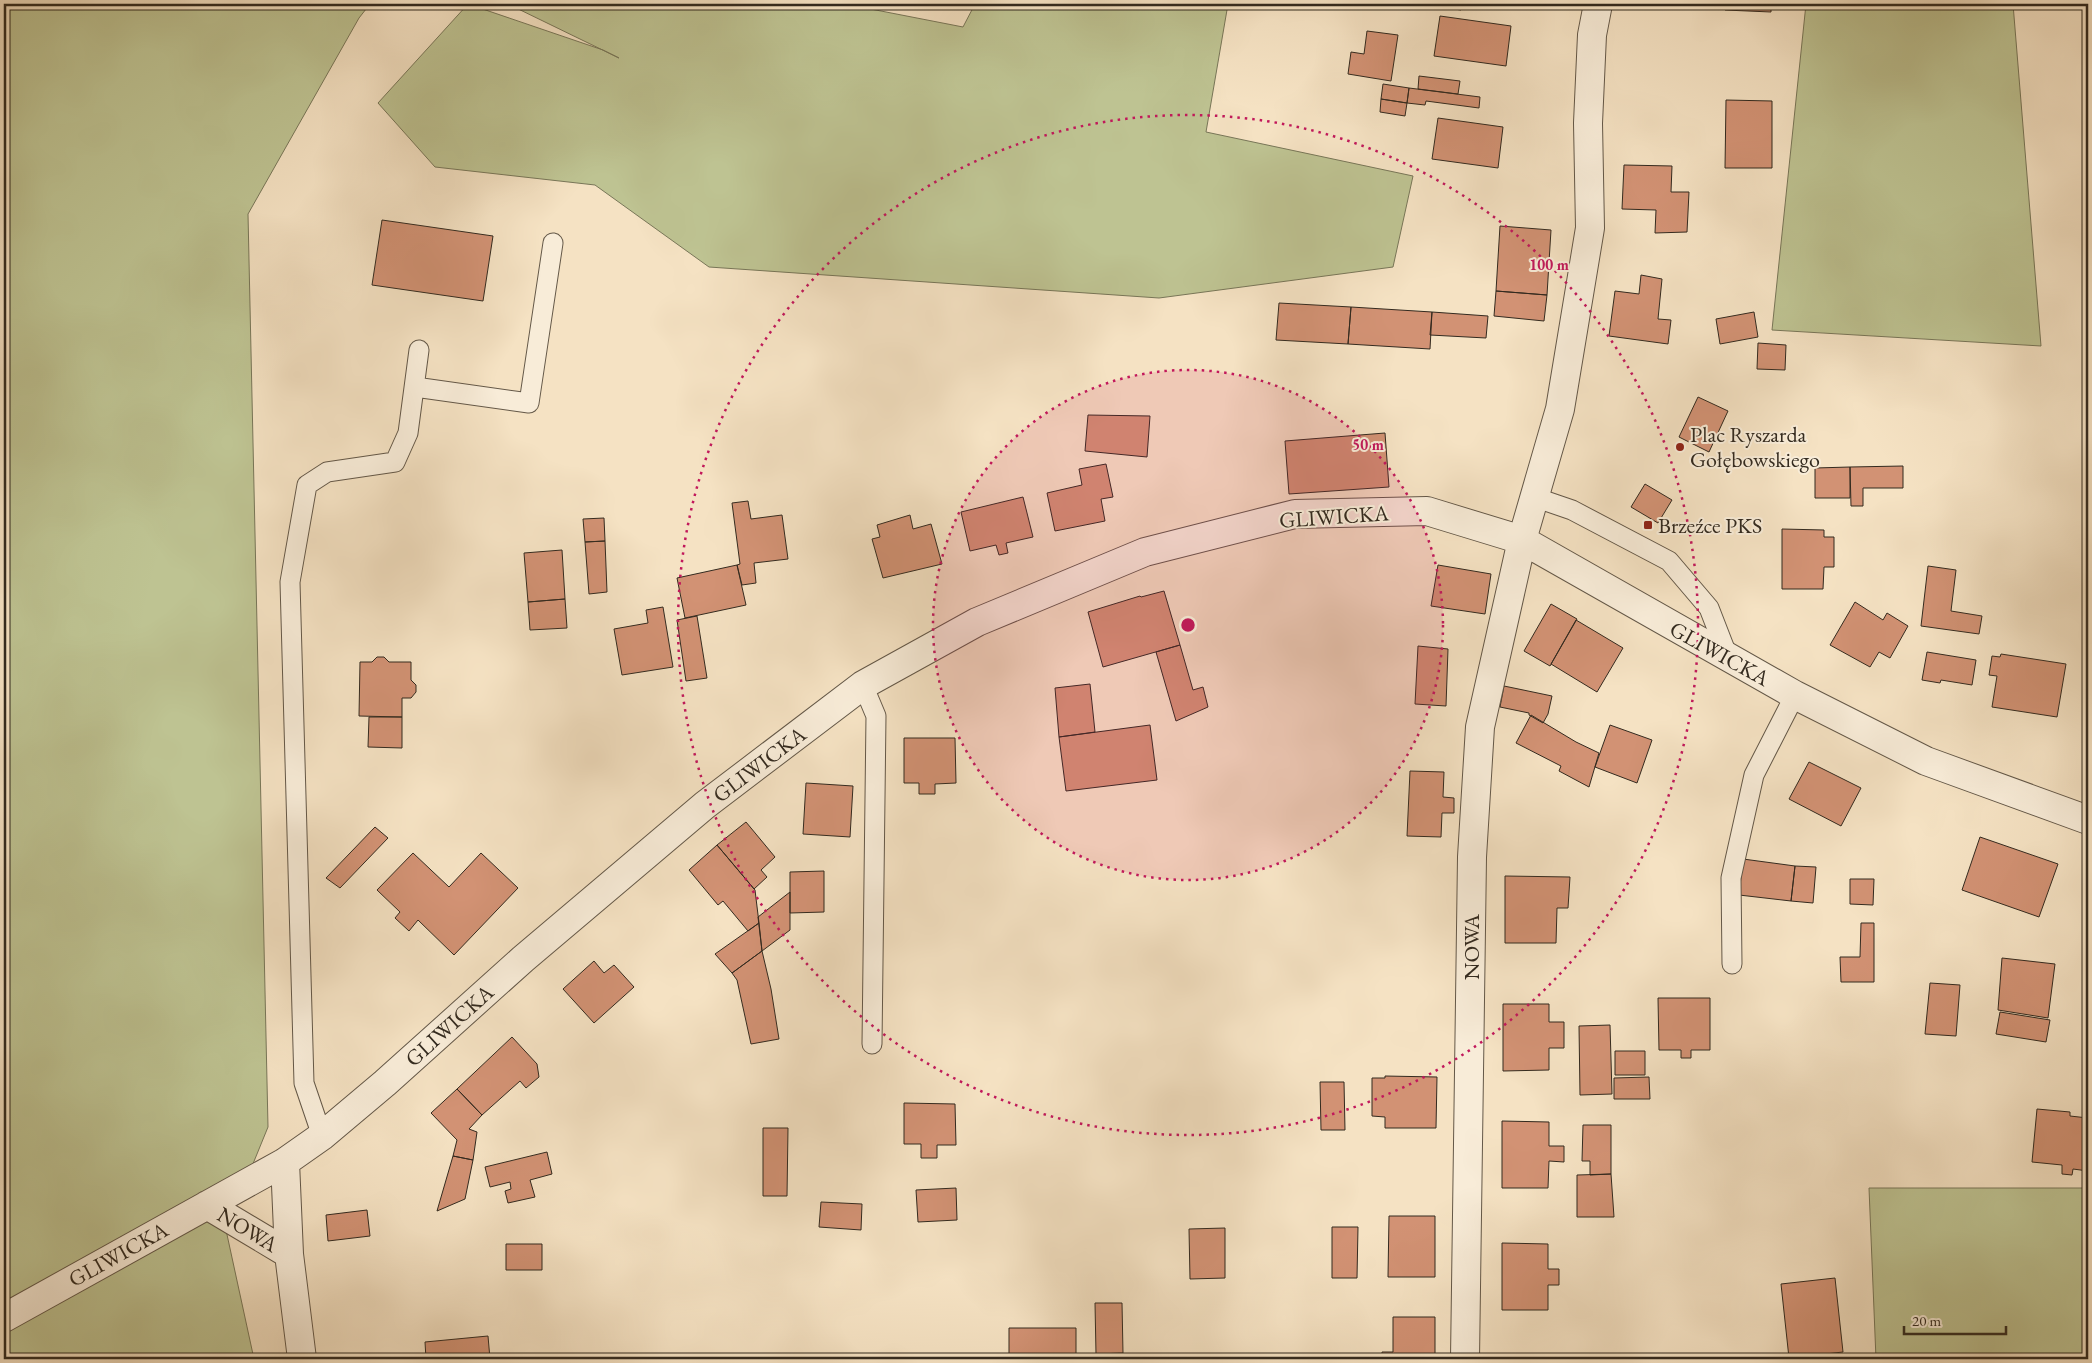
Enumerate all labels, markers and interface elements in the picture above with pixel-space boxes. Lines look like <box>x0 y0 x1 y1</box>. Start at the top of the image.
text: 100 m <box>1529 255 1569 274</box>
place label: Plac Ryszarda Gołębowskiego <box>1690 420 1820 474</box>
text: 50 m <box>1352 435 1384 454</box>
marker: Plac Ryszarda Gołębowskiego <box>1674 441 1686 453</box>
street label: GLIWICKA <box>1278 498 1391 535</box>
place label: Brzeźce PKS <box>1658 511 1762 540</box>
marker: Brzeźce PKS <box>1642 519 1654 531</box>
street label: GLIWICKA <box>1665 614 1775 693</box>
centre of rings <box>1179 616 1197 634</box>
street label: GLIWICKA <box>707 719 813 809</box>
street label: NOWA <box>1457 913 1486 980</box>
street label: GLIWICKA <box>399 977 500 1073</box>
street label: NOWA <box>212 1200 284 1259</box>
street label: GLIWICKA <box>63 1215 174 1294</box>
scale bar <box>1904 1303 2007 1335</box>
text: 20 m <box>1912 1311 1941 1330</box>

